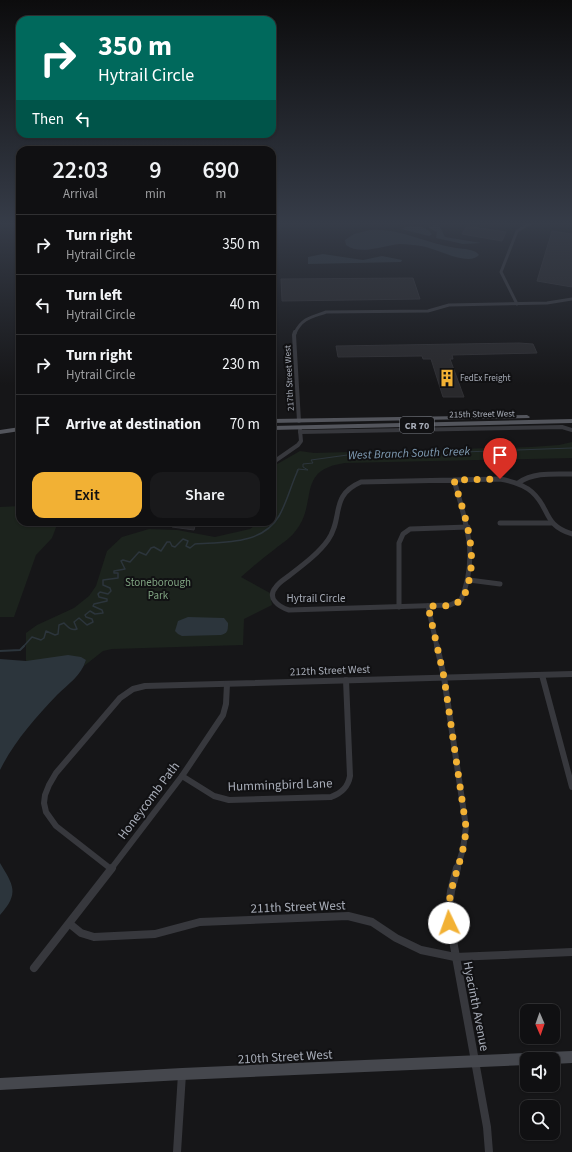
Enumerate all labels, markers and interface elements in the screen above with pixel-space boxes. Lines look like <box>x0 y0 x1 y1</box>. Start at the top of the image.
text: 350 m <box>98 26 172 66</box>
icon: right <box>32 32 84 84</box>
text: Hytrail Circle <box>98 63 194 88</box>
icon: left <box>72 108 94 130</box>
text: Then <box>32 109 64 130</box>
text: 22:03 <box>53 153 108 188</box>
text: 9 <box>149 153 162 188</box>
text: 690 <box>203 153 239 188</box>
text: Arrival <box>63 185 98 203</box>
text: min <box>145 185 166 203</box>
text: m <box>216 185 226 203</box>
text: Turn right <box>66 225 132 246</box>
icon: right <box>32 234 54 256</box>
text: 350 m <box>222 234 260 255</box>
text: Hytrail Circle <box>66 246 136 264</box>
text: Turn left <box>66 285 122 306</box>
icon: left <box>32 294 54 316</box>
text: 40 m <box>230 294 260 315</box>
text: Hytrail Circle <box>66 306 136 324</box>
text: Turn right <box>66 345 132 366</box>
street label: 217th Street West <box>281 345 298 411</box>
icon: right <box>32 354 54 376</box>
text: 230 m <box>222 354 260 375</box>
text: Hytrail Circle <box>66 366 136 384</box>
building icon: FedEx Freight <box>437 368 457 388</box>
place label: FedEx Freight <box>460 372 511 385</box>
street label: 215th Street West <box>449 407 515 422</box>
icon: arrive <box>32 414 54 436</box>
text: Arrive at destination <box>66 414 201 435</box>
text: 70 m <box>230 414 260 435</box>
road number: CR 70 <box>400 417 434 433</box>
pin <box>483 438 517 479</box>
water label: West Branch South Creek <box>348 443 471 464</box>
icon: arrive <box>489 444 511 466</box>
button: Exit <box>32 472 142 518</box>
button: Share <box>150 472 260 518</box>
park label: Stoneborough Park <box>125 575 191 603</box>
street label: Hytrail Circle <box>287 591 346 606</box>
street label: 212th Street West <box>290 662 371 679</box>
street label: Honeycomb Path <box>114 758 184 843</box>
street label: Hummingbird Lane <box>227 774 333 796</box>
street label: 211th Street West <box>250 896 346 918</box>
position arrow <box>428 902 470 944</box>
street label: Hyacinth Avenue <box>458 960 494 1053</box>
north arrow <box>520 1004 560 1044</box>
map controls <box>520 1004 560 1140</box>
street label: 210th Street West <box>237 1045 333 1068</box>
button: sound <box>520 1052 560 1092</box>
button: search <box>520 1100 560 1140</box>

